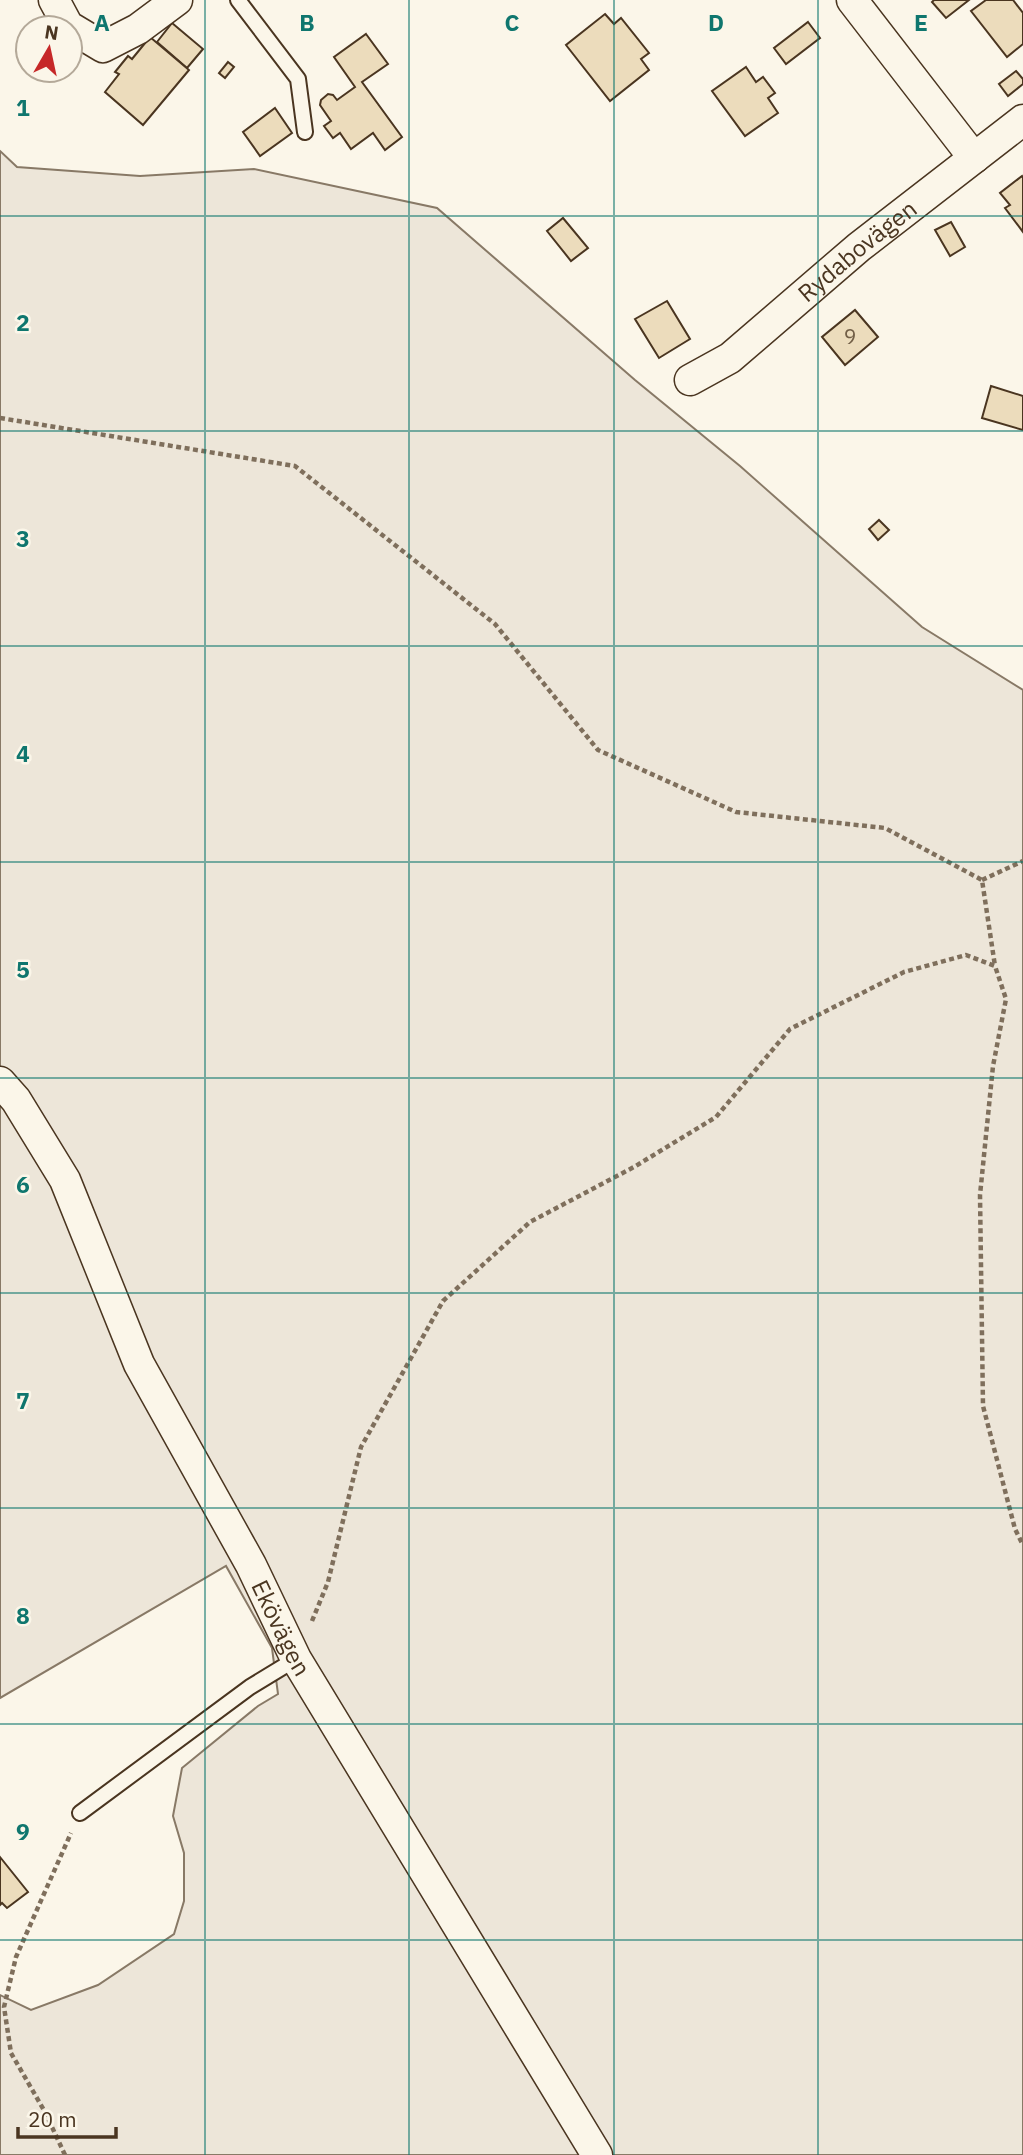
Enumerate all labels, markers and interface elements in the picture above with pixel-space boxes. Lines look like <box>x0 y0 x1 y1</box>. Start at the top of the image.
text: A <box>94 7 110 37</box>
text: B <box>299 7 315 37</box>
text: C <box>505 7 520 37</box>
text: D <box>708 7 724 37</box>
text: E <box>914 7 928 37</box>
north arrow <box>14 14 84 84</box>
text: N <box>43 19 60 45</box>
text: 1 <box>16 92 30 122</box>
street label: Rydabovägen <box>791 192 923 309</box>
text: 2 <box>16 307 30 337</box>
house number: 9 <box>844 322 856 350</box>
text: 3 <box>16 523 30 553</box>
text: 4 <box>16 738 30 768</box>
text: 5 <box>16 954 30 984</box>
text: 6 <box>16 1169 30 1199</box>
text: 7 <box>16 1385 30 1415</box>
street label: Ekövägen <box>244 1574 319 1682</box>
text: 8 <box>16 1600 30 1630</box>
text: 9 <box>16 1816 30 1846</box>
scale bar <box>18 2096 116 2140</box>
text: 20 m <box>28 2105 77 2133</box>

